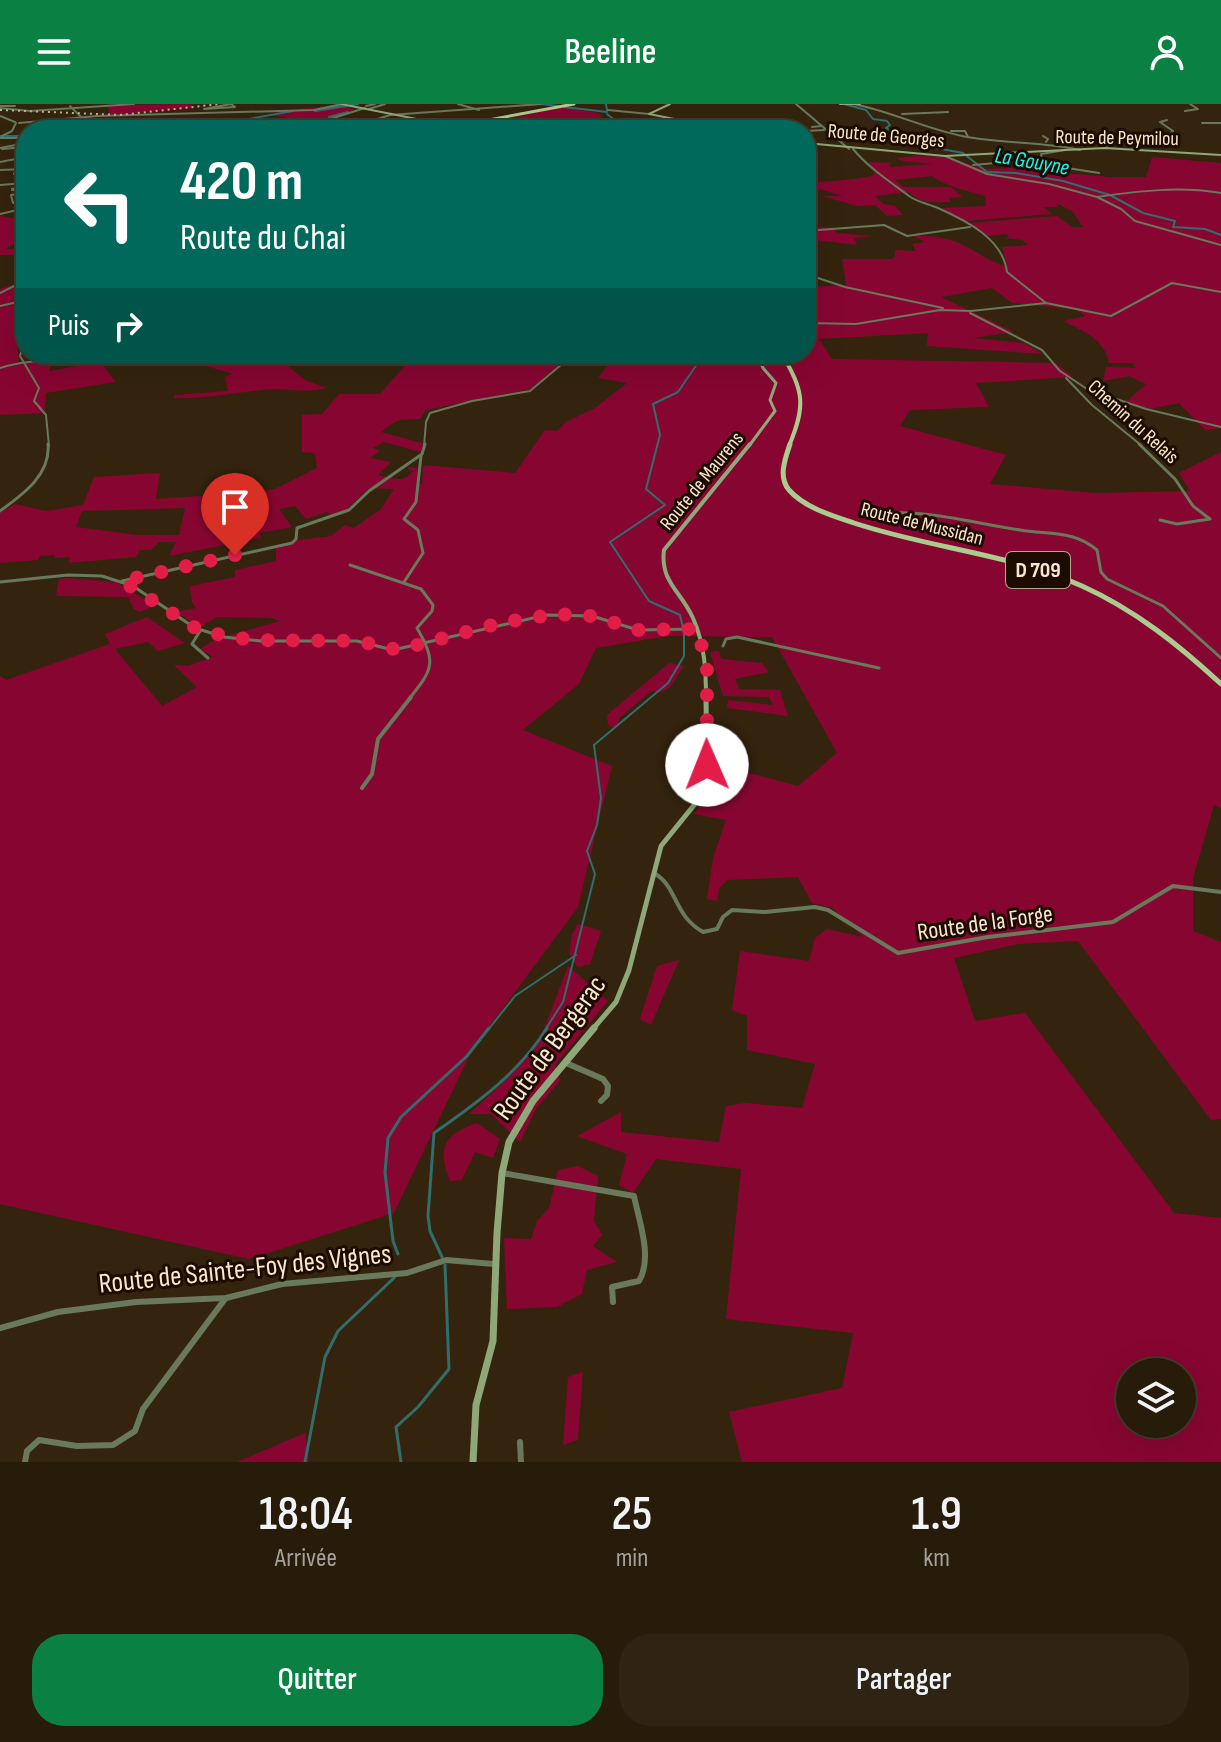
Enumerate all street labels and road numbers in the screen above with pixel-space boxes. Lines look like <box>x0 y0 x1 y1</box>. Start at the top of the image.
street label: Route de Georges <box>827 119 945 153</box>
street label: Route de Peymilou <box>1055 125 1179 151</box>
street label: Chemin du Relais <box>1083 375 1183 469</box>
street label: Route de Maurens <box>655 427 749 535</box>
street label: Route de Mussidan <box>858 497 986 551</box>
road number: D 709 <box>1006 552 1070 588</box>
street label: Route de la Forge <box>915 899 1055 947</box>
street label: Route de Bergerac <box>487 969 613 1127</box>
street label: Route de Sainte-Foy des Vignes <box>97 1237 393 1301</box>

